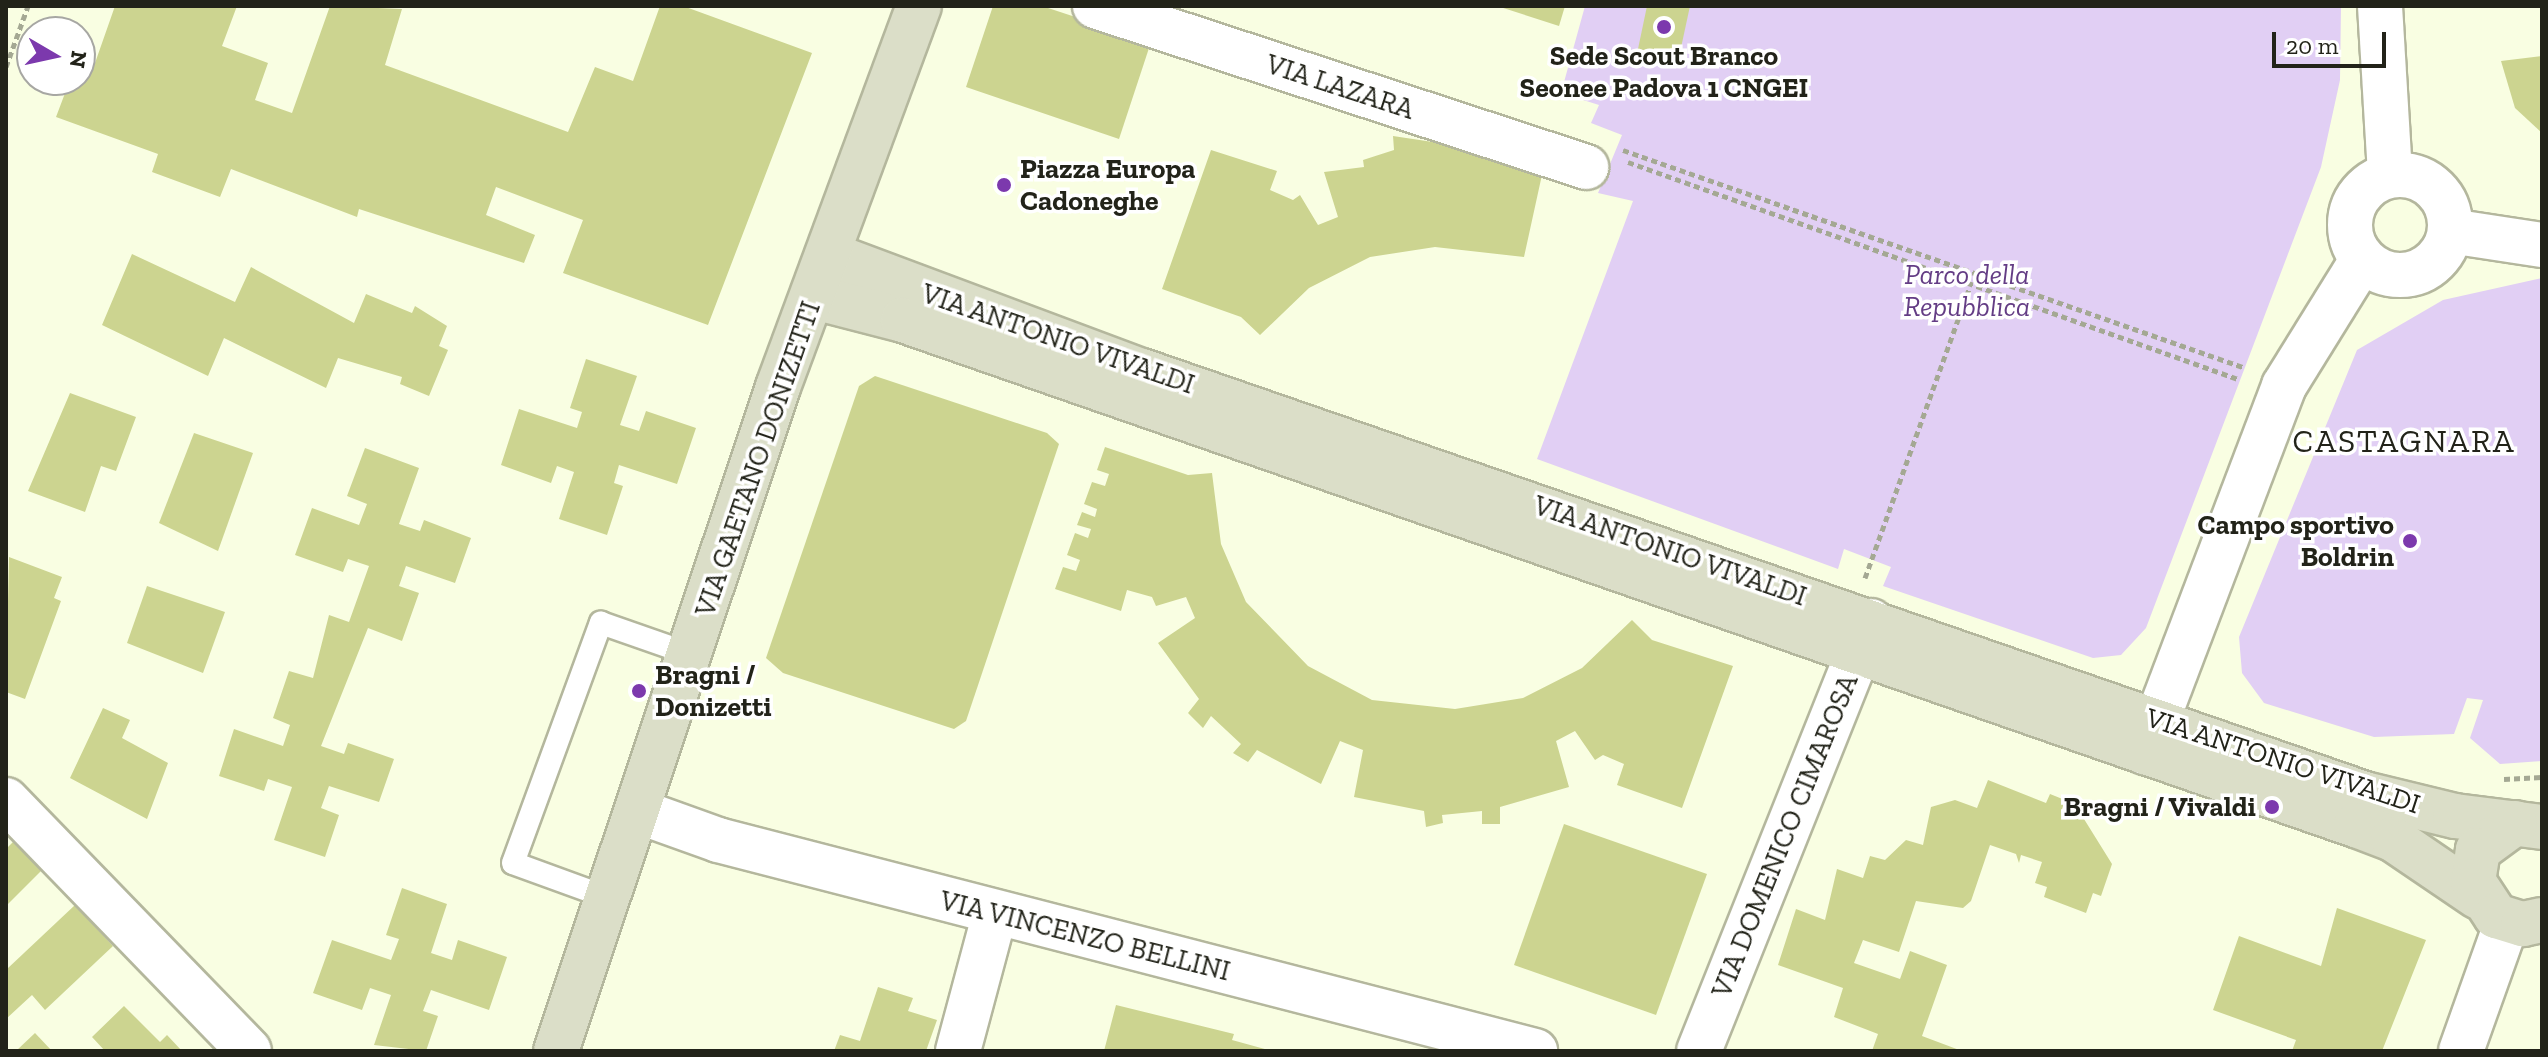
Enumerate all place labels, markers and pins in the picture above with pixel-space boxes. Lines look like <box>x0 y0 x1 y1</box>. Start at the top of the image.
marker: Sede Scout Branco Seonee Padova 1 CNGEI <box>1655 18 1673 36</box>
place label: Sede Scout Branco Seonee Padova 1 CNGEI <box>1520 39 1808 105</box>
place label: Piazza Europa Cadoneghe <box>1020 152 1196 218</box>
marker: Piazza Europa Cadoneghe <box>995 176 1013 194</box>
place label: Campo sportivo Boldrin <box>2197 508 2394 574</box>
marker: Campo sportivo Boldrin <box>2401 532 2419 550</box>
place label: Bragni / Donizetti <box>655 658 772 724</box>
marker: Bragni / Donizetti <box>630 682 648 700</box>
place label: Bragni / Vivaldi <box>2063 790 2256 824</box>
marker: Bragni / Vivaldi <box>2263 798 2281 816</box>

